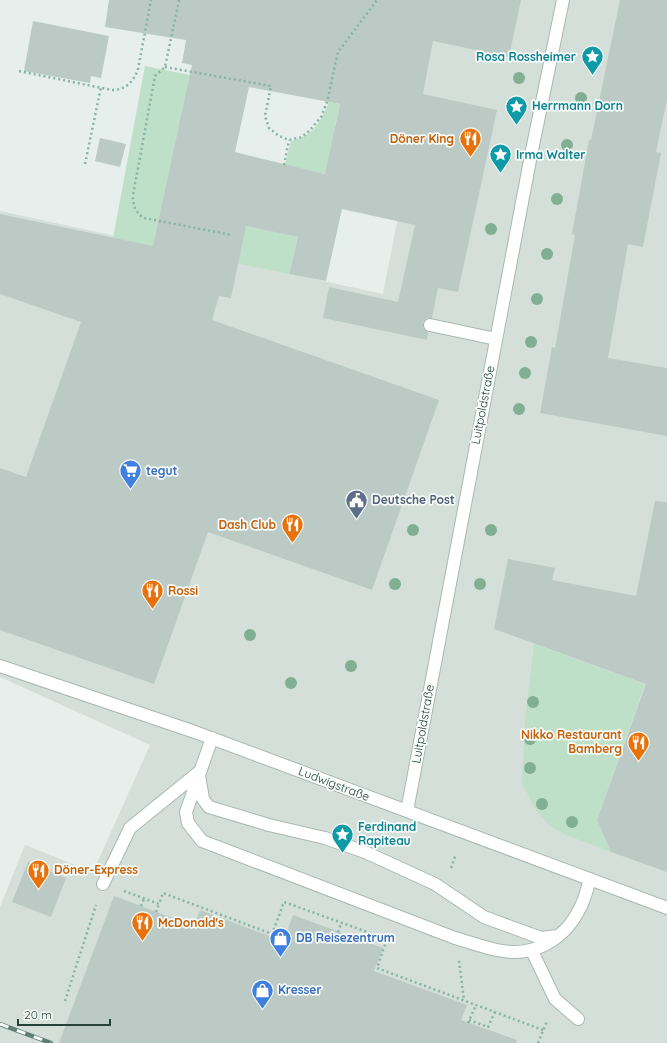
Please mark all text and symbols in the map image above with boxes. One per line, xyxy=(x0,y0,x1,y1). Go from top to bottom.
place icon: Rosa Rossheimer xyxy=(579,44,605,77)
place label: Rosa Rossheimer xyxy=(476,49,576,64)
place icon: Herrmann Dorn xyxy=(504,93,530,126)
place label: Herrmann Dorn xyxy=(532,98,623,113)
restaurant icon: Döner King xyxy=(457,126,483,159)
place label: Döner King xyxy=(390,131,454,146)
place icon: Irma Walter xyxy=(487,142,513,175)
place label: Irma Walter xyxy=(516,147,586,162)
street label: Luitpoldstraße xyxy=(468,364,498,445)
supermarket icon: tegut xyxy=(117,458,143,491)
place label: tegut xyxy=(146,463,177,478)
public building icon: Deutsche Post xyxy=(343,487,369,520)
place label: Deutsche Post xyxy=(372,492,455,507)
restaurant icon: Dash Club xyxy=(279,512,305,545)
place label: Dash Club xyxy=(218,517,276,532)
restaurant icon: Rossi xyxy=(140,578,166,611)
place label: Rossi xyxy=(168,583,198,598)
street label: Luitpoldstraße xyxy=(408,683,437,765)
place label: Nikko Restaurant Bamberg xyxy=(521,727,622,756)
restaurant icon: Nikko Restaurant Bamberg xyxy=(625,729,651,762)
street label: Ludwigstraße xyxy=(297,763,372,804)
place label: Ferdinand Rapiteau xyxy=(358,819,416,848)
place icon: Ferdinand Rapiteau xyxy=(330,821,356,854)
restaurant icon: Döner-Express xyxy=(26,857,52,890)
place label: Döner-Express xyxy=(54,862,138,877)
restaurant icon: McDonald's xyxy=(129,910,155,943)
place label: McDonald's xyxy=(158,915,224,930)
shop icon: DB Reisezentrum xyxy=(268,925,294,958)
place label: DB Reisezentrum xyxy=(296,930,395,945)
shop icon: Kresser xyxy=(249,977,275,1010)
place label: Kresser xyxy=(278,982,322,997)
scale bar xyxy=(18,1001,110,1027)
text: 20 m xyxy=(24,1007,52,1022)

